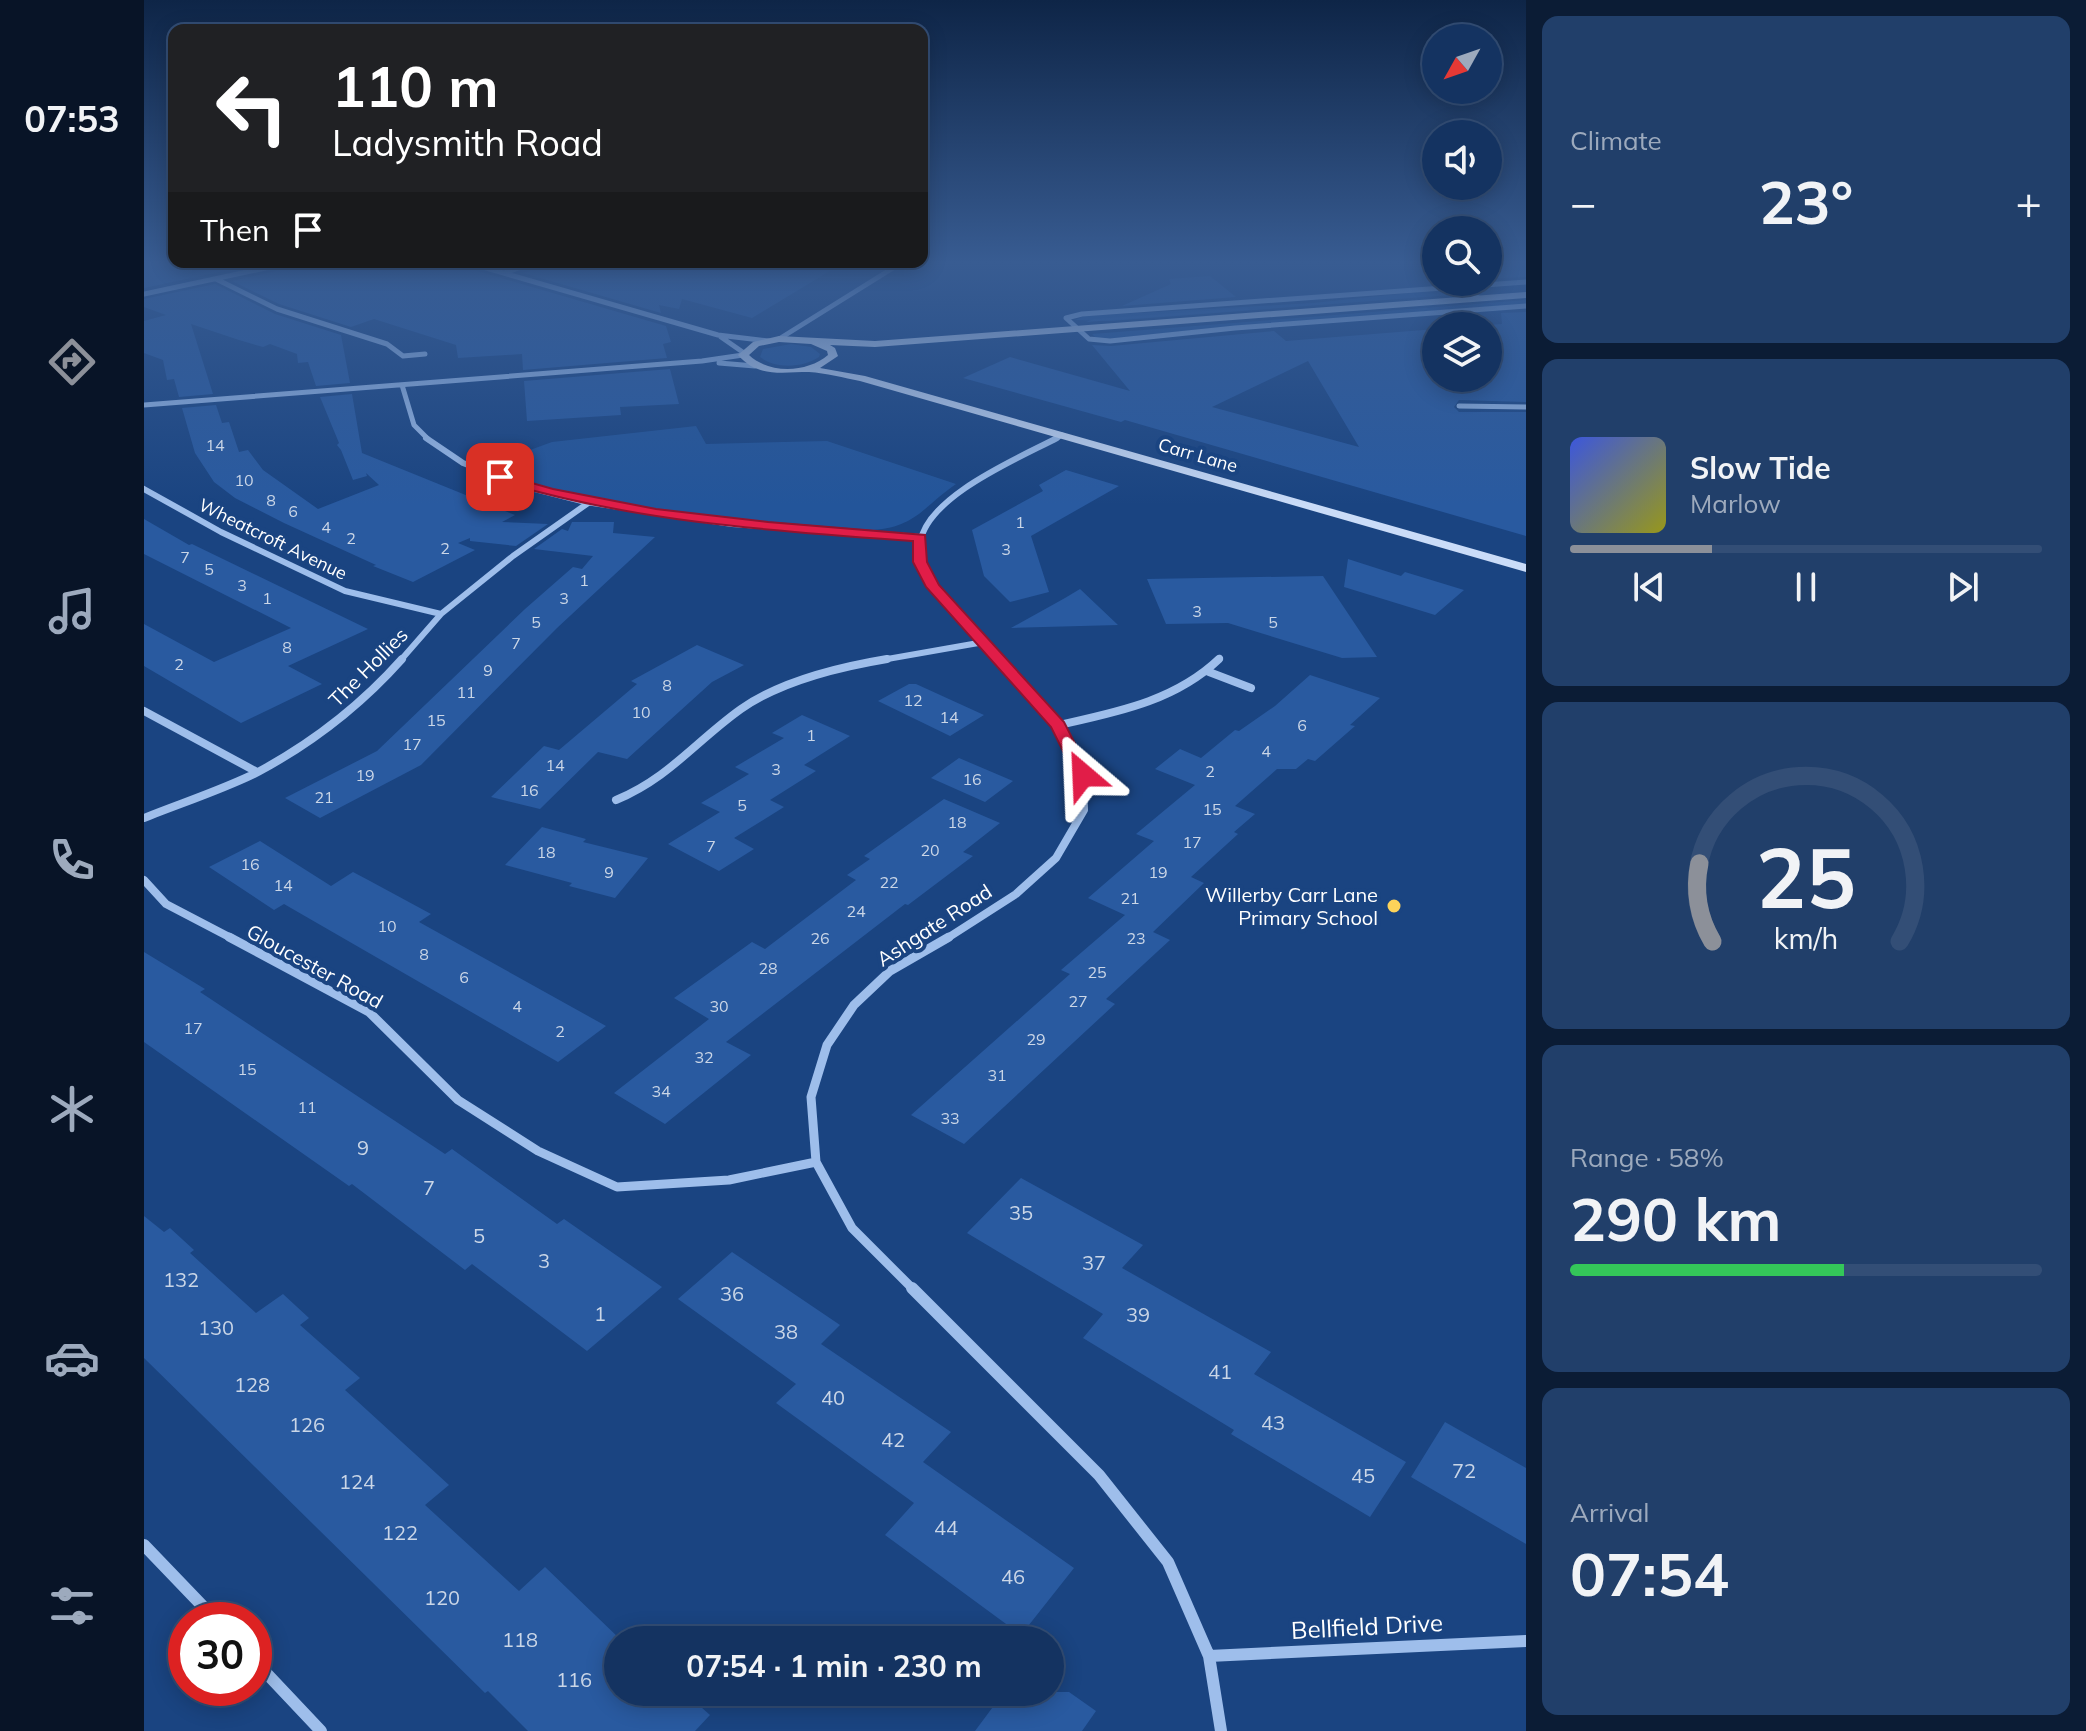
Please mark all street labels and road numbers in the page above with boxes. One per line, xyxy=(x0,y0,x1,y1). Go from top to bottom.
street label: Carr Lane xyxy=(1156,433,1240,477)
street label: Wheatcroft Avenue xyxy=(195,493,351,585)
street label: The Hollies xyxy=(323,622,413,712)
street label: Ashgate Road xyxy=(872,878,996,972)
street label: Gloucester Road xyxy=(242,918,388,1014)
street label: Bellfield Drive xyxy=(1290,1607,1444,1645)

